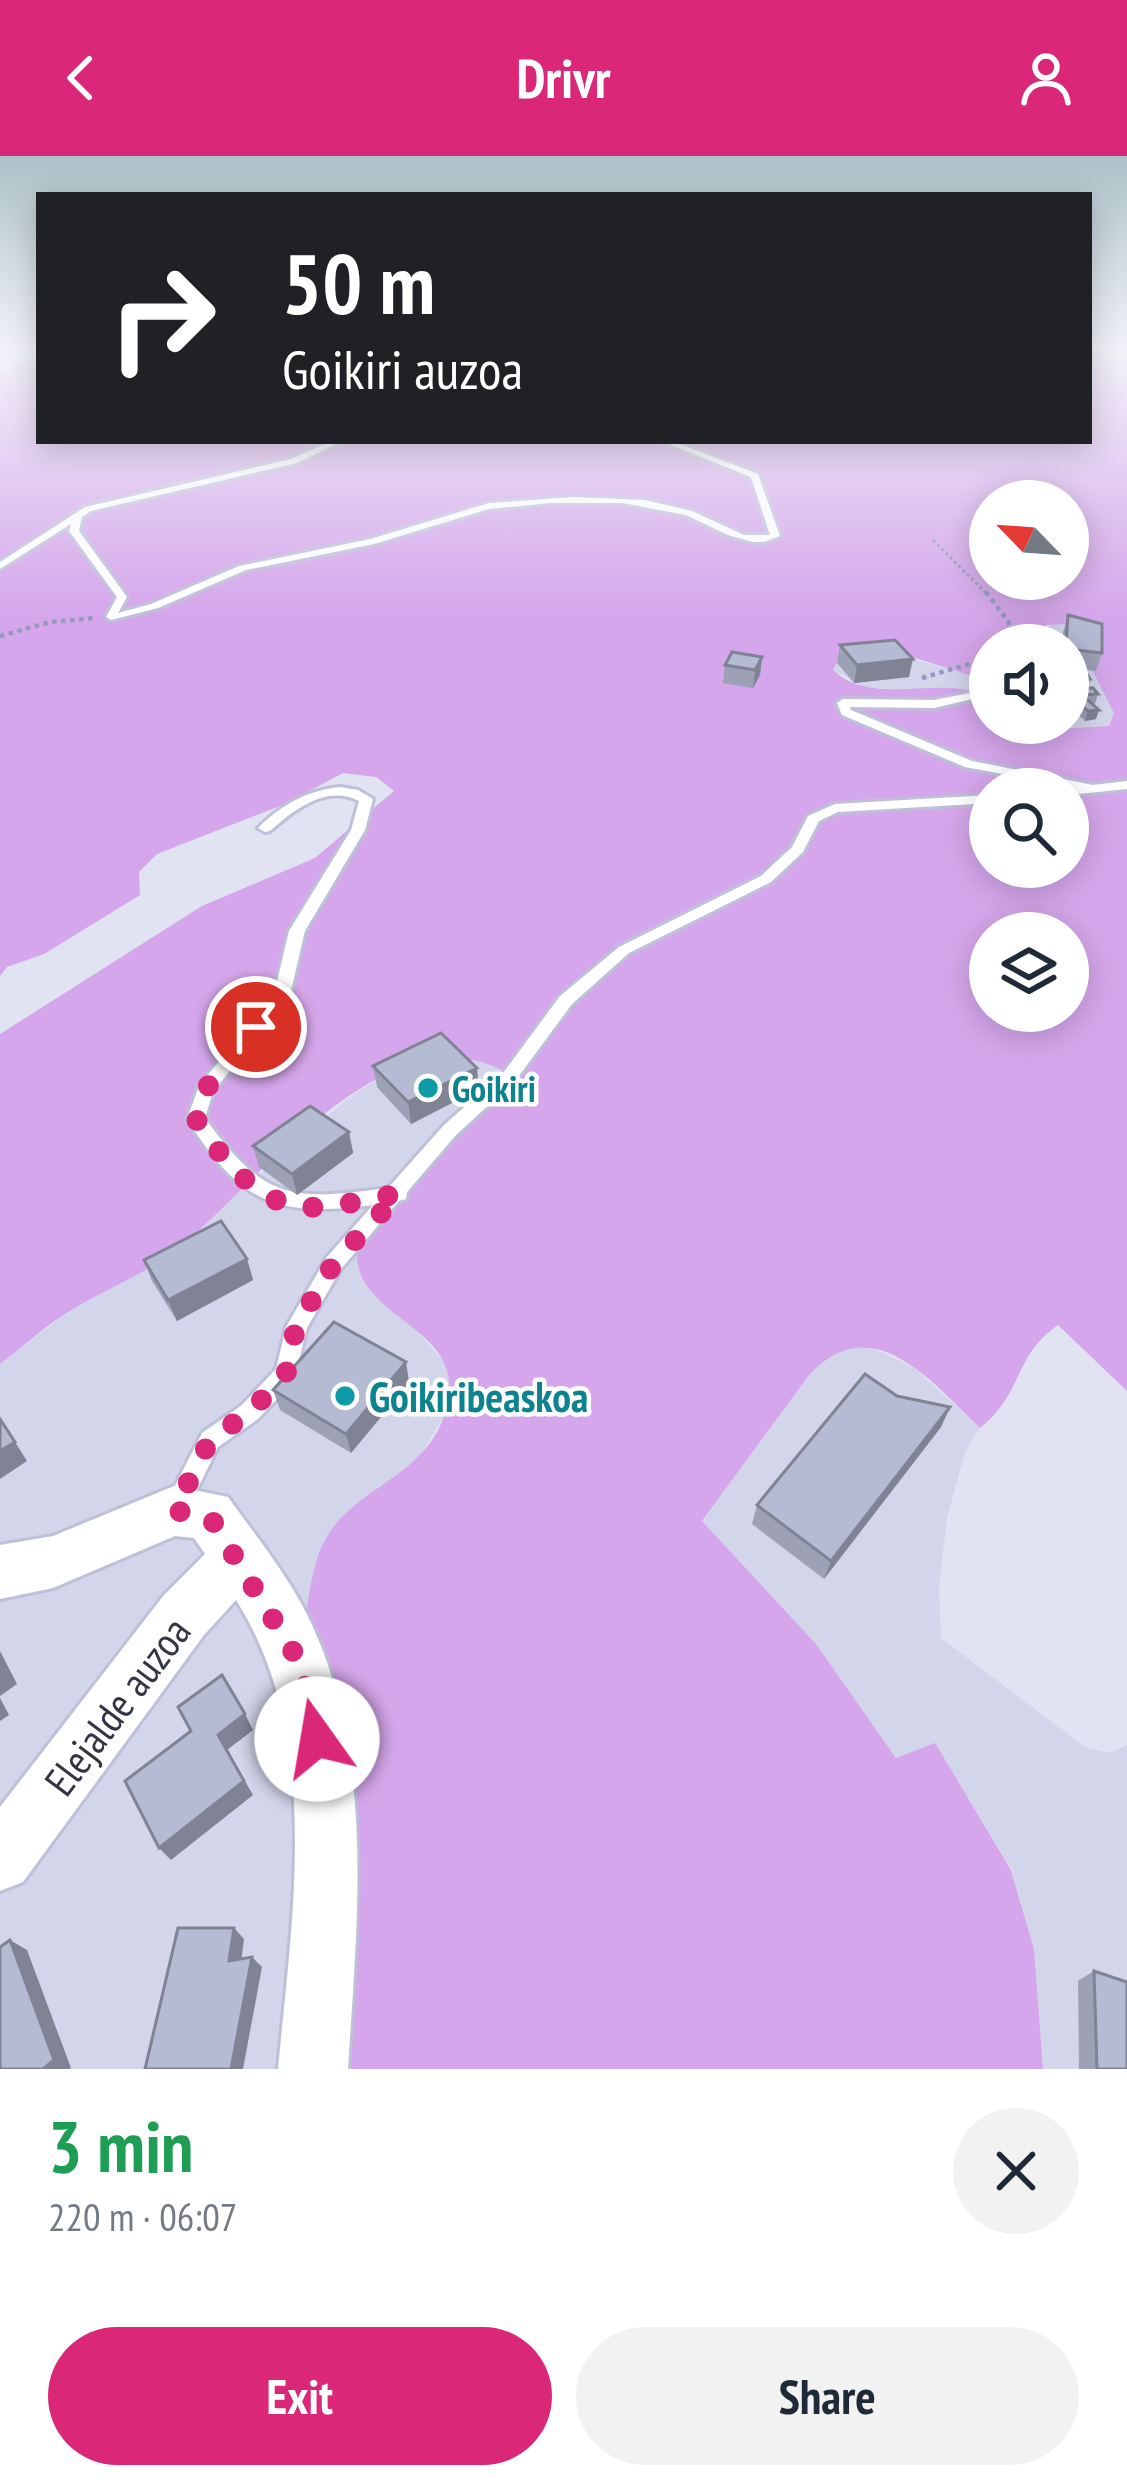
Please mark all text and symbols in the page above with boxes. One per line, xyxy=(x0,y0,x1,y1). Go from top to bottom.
text: Drivr xyxy=(516,43,611,113)
icon: back xyxy=(48,45,114,111)
icon: person xyxy=(1013,45,1079,111)
text: 50 m xyxy=(282,228,435,337)
icon: right xyxy=(84,240,240,396)
text: Goikiri auzoa xyxy=(282,334,523,404)
north arrow xyxy=(969,480,1089,600)
map controls xyxy=(969,480,1089,1032)
button: sound xyxy=(969,624,1089,744)
button: search xyxy=(969,768,1089,888)
button: layers xyxy=(969,912,1089,1032)
pin xyxy=(205,976,307,1078)
icon: arrive xyxy=(223,994,289,1060)
place label: Goikiri xyxy=(452,1065,536,1112)
marker: Goikiri xyxy=(415,1075,441,1101)
place label: Goikiribeaskoa xyxy=(369,1369,588,1424)
marker: Goikiribeaskoa xyxy=(332,1383,358,1409)
street label: Elejalde auzoa xyxy=(32,1606,202,1806)
position arrow xyxy=(254,1676,380,1802)
text: 3 min xyxy=(48,2099,193,2192)
button: close xyxy=(953,2108,1079,2234)
text: 220 m · 06:07 xyxy=(48,2191,237,2242)
button: Exit xyxy=(48,2327,552,2465)
button: Share xyxy=(576,2327,1079,2465)

